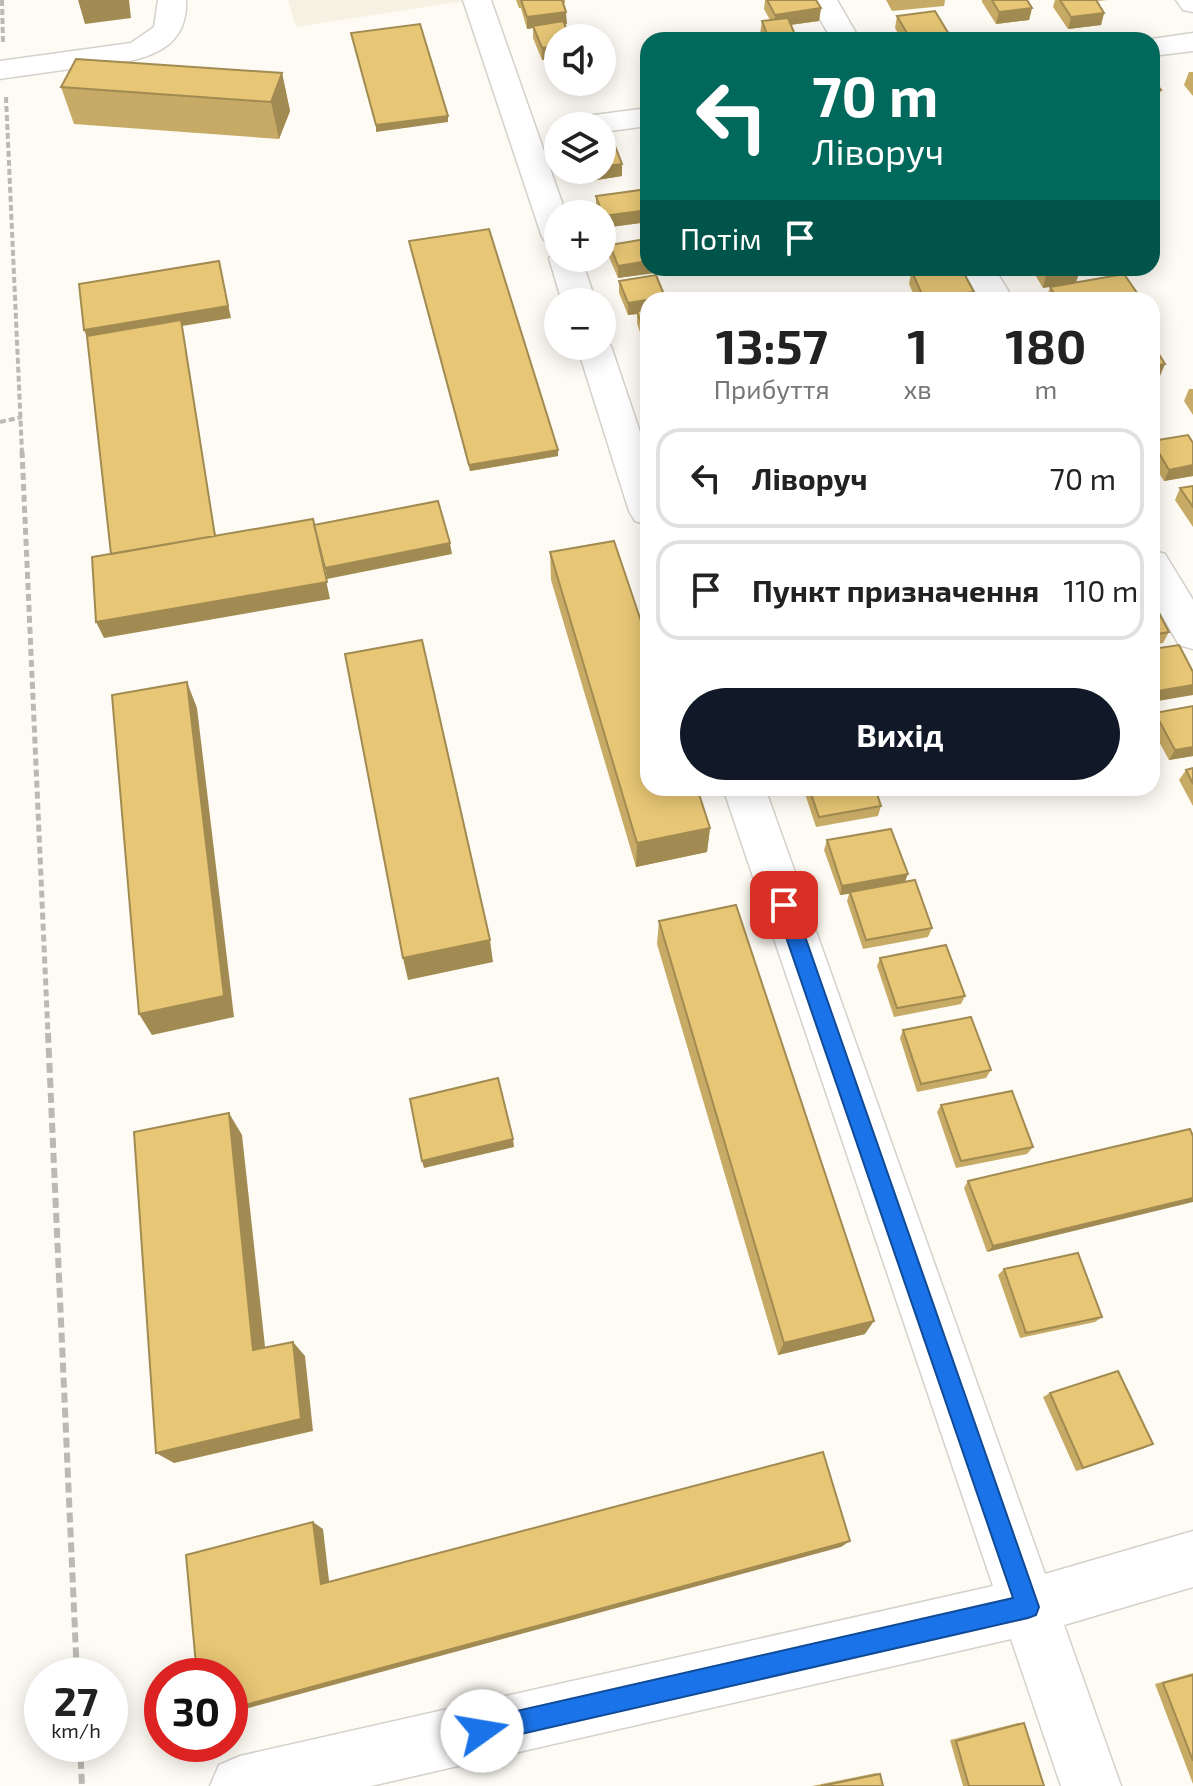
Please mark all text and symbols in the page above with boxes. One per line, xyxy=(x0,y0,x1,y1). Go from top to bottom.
map controls xyxy=(544,24,616,360)
button: sound xyxy=(544,24,616,96)
text: 70 m xyxy=(812,61,938,128)
icon: left xyxy=(680,64,784,168)
button: layers xyxy=(544,112,616,184)
text: Ліворуч xyxy=(812,129,944,172)
button: + xyxy=(544,200,616,272)
icon: arrive xyxy=(778,216,822,260)
text: Потім xyxy=(680,220,762,256)
button: − xyxy=(544,288,616,360)
text: 13:57 xyxy=(716,316,828,374)
text: 1 xyxy=(907,316,928,374)
text: 180 xyxy=(1005,316,1086,374)
text: Прибуття xyxy=(714,373,830,404)
text: хв xyxy=(903,373,932,404)
text: m xyxy=(1034,373,1057,404)
icon: left xyxy=(684,456,728,500)
text: Ліворуч xyxy=(752,460,868,496)
text: 70 m xyxy=(1050,460,1116,496)
icon: arrive xyxy=(684,568,728,612)
text: Пункт призначення xyxy=(752,572,1039,608)
text: 110 m xyxy=(1063,572,1138,608)
button: Вихід xyxy=(680,688,1120,780)
pin xyxy=(750,871,818,939)
icon: arrive xyxy=(762,883,806,927)
speed limit sign: 30 xyxy=(144,1658,248,1762)
text: 27 xyxy=(54,1676,98,1724)
position arrow xyxy=(440,1689,524,1773)
text: km/h xyxy=(51,1718,101,1742)

